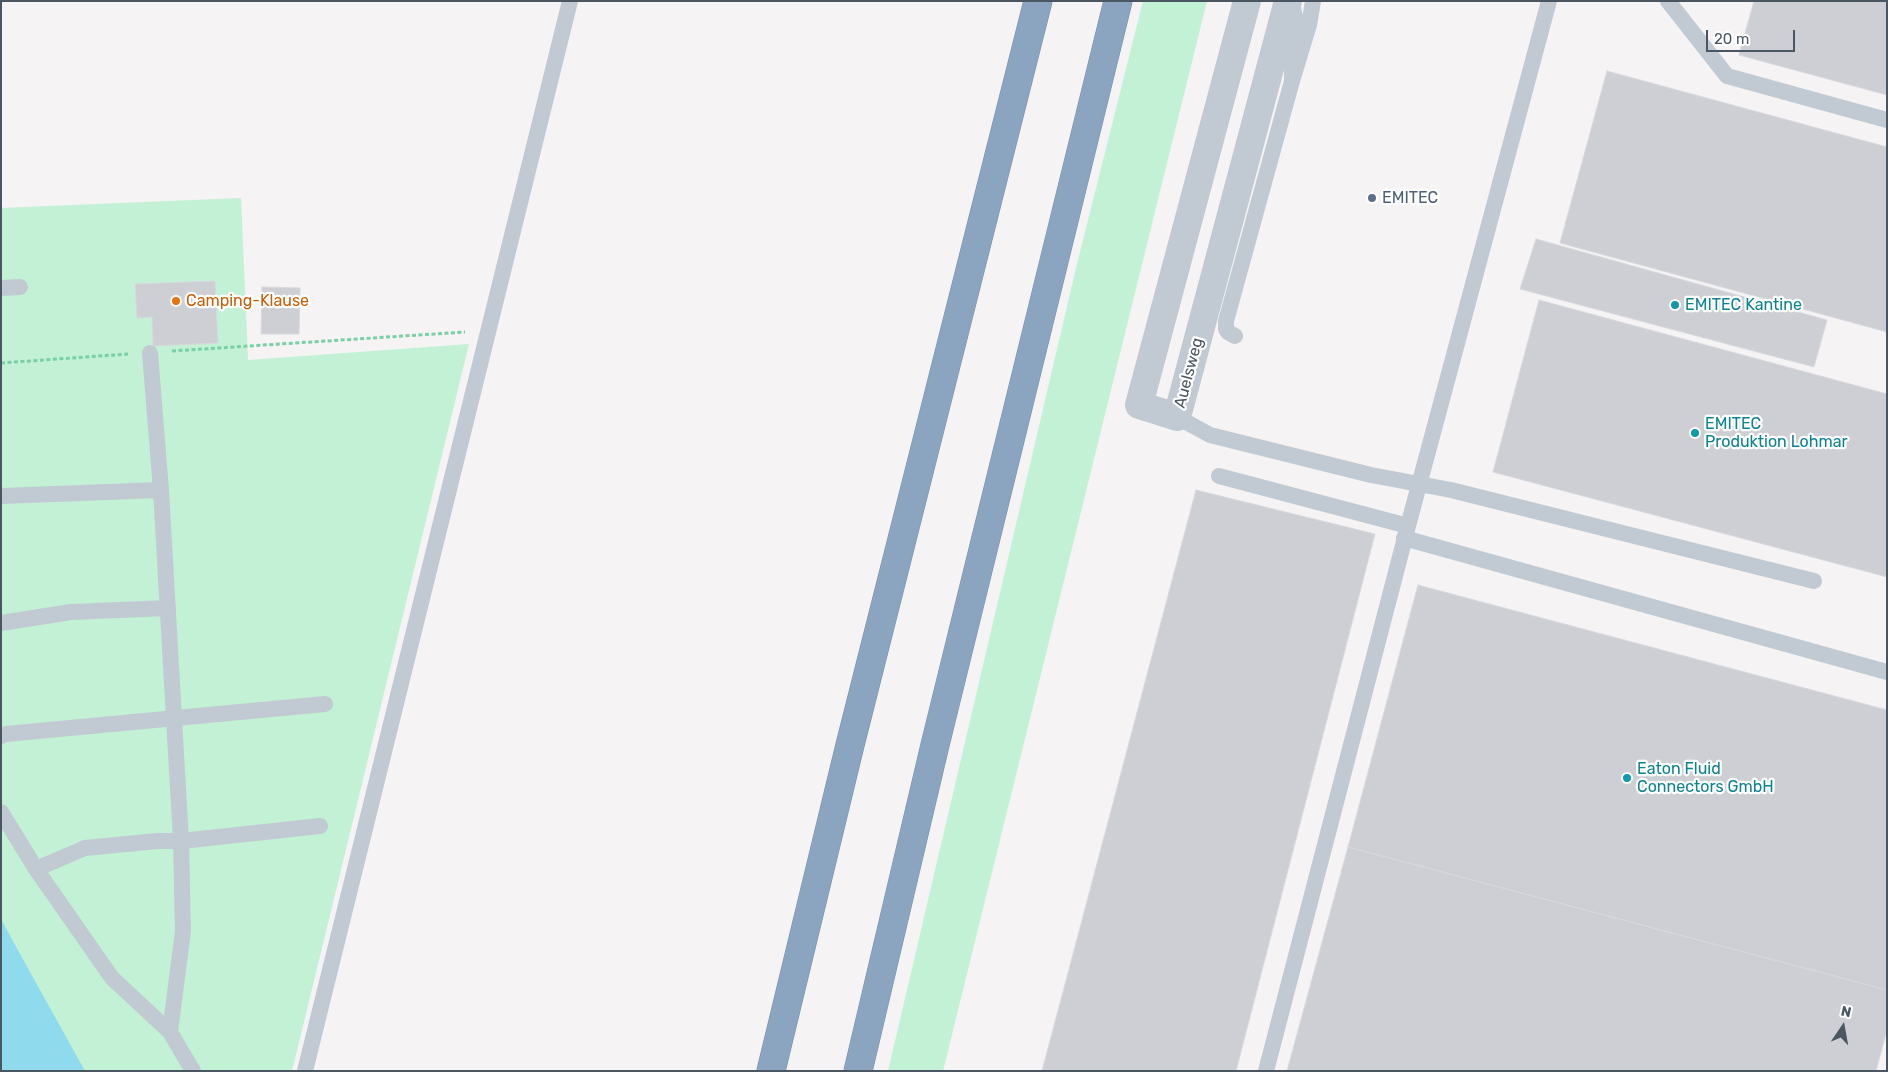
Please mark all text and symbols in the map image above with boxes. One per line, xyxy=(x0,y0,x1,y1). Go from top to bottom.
scale bar xyxy=(1708,20,1797,52)
text: 20 m xyxy=(1714,30,1749,48)
place label: EMITEC xyxy=(1382,188,1438,208)
marker: EMITEC xyxy=(1366,192,1378,204)
place label: Camping-Klause xyxy=(186,291,309,311)
marker: Camping-Klause xyxy=(170,295,182,307)
place label: EMITEC Kantine xyxy=(1685,295,1802,315)
marker: EMITEC Kantine xyxy=(1669,299,1681,311)
street label: Auelsweg xyxy=(1170,336,1208,410)
place label: EMITEC Produktion Lohmar xyxy=(1705,414,1848,452)
marker: EMITEC Produktion Lohmar xyxy=(1689,427,1701,439)
place label: Eaton Fluid Connectors GmbH xyxy=(1637,759,1774,797)
marker: Eaton Fluid Connectors GmbH xyxy=(1621,772,1633,784)
north arrow xyxy=(1818,1002,1868,1052)
text: N xyxy=(1840,1002,1853,1021)

